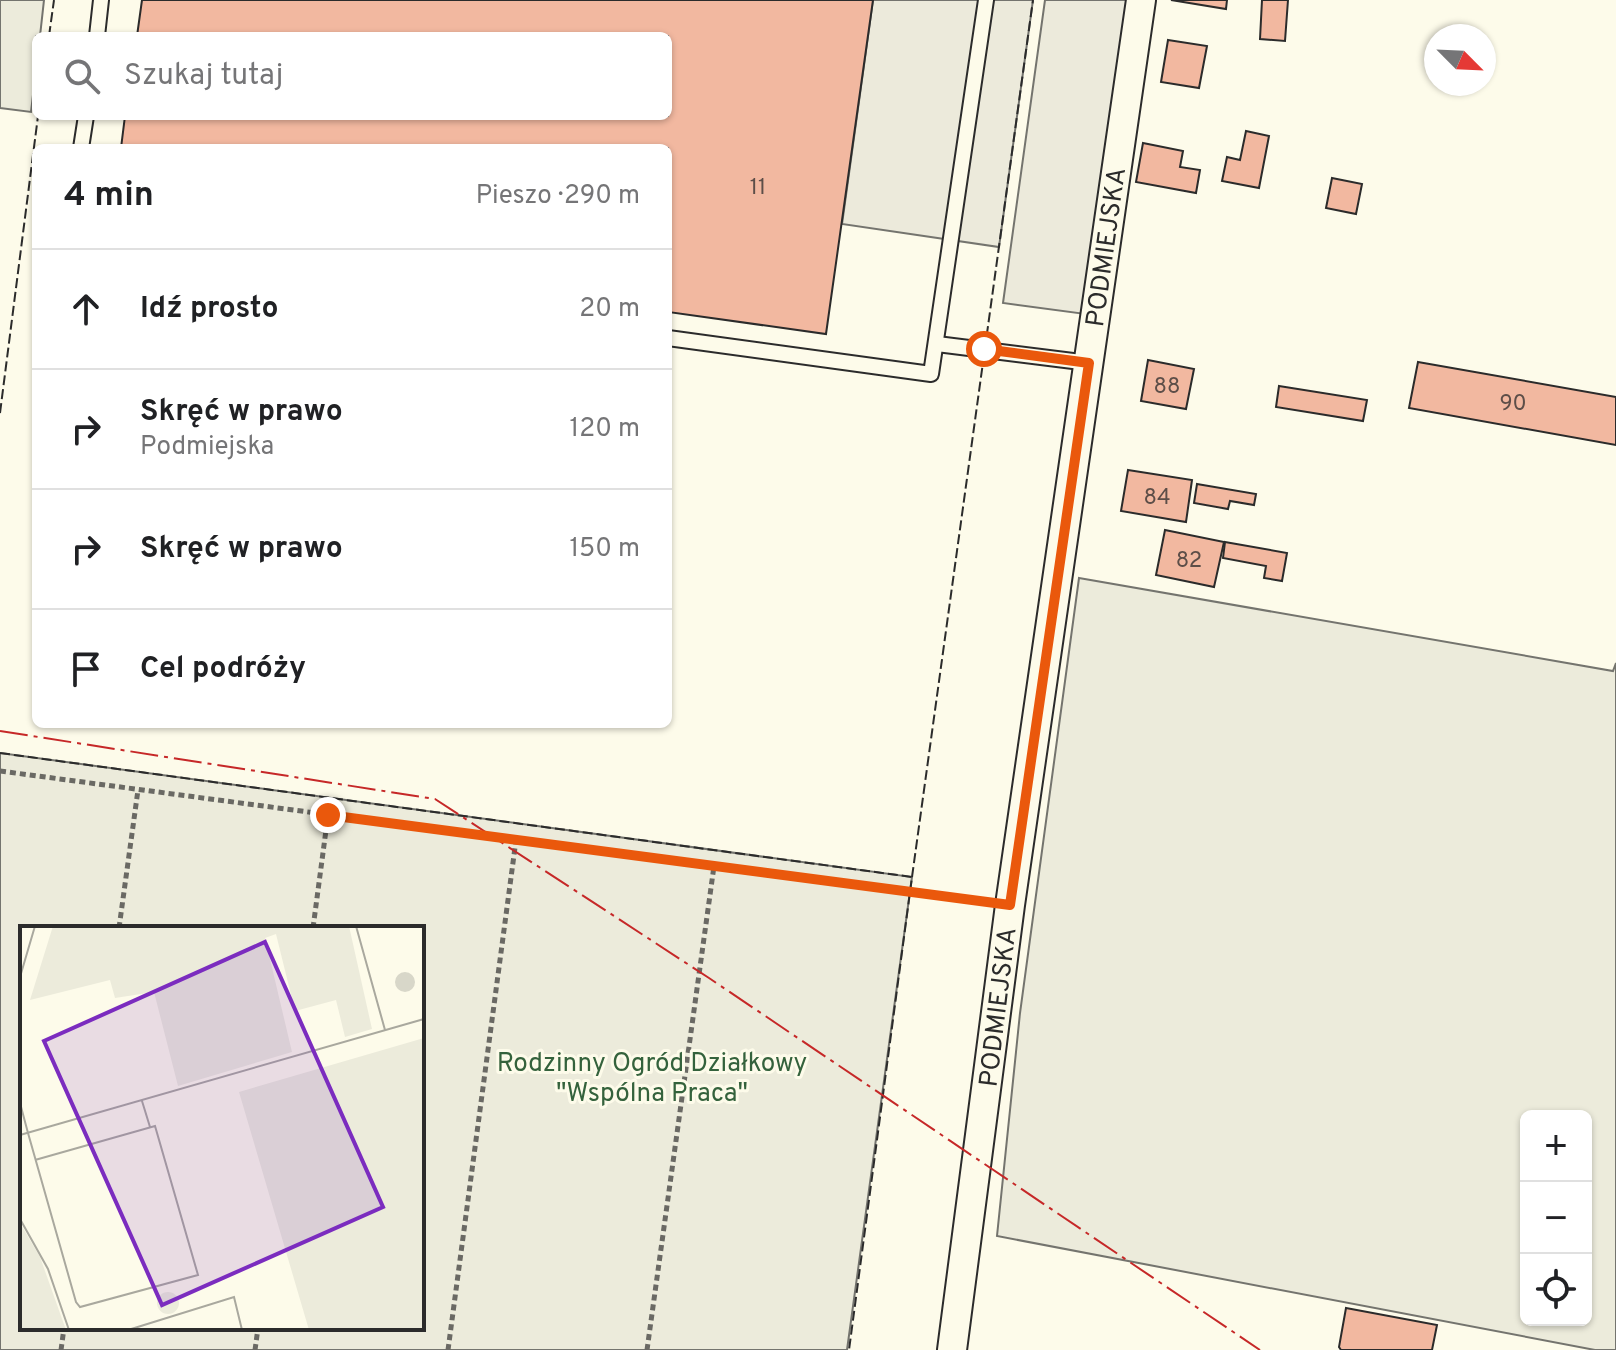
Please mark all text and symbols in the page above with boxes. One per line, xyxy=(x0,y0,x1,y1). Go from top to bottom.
north arrow xyxy=(1424,24,1496,96)
search box xyxy=(32,32,672,120)
icon: search xyxy=(60,54,104,98)
text: Szukaj tutaj xyxy=(124,58,283,95)
street label: PODMIEJSKA xyxy=(1080,165,1135,329)
text: 4 min xyxy=(64,175,154,218)
house number: 11 xyxy=(750,175,766,202)
text: Pieszo · 290 m xyxy=(476,180,640,213)
icon: ahead xyxy=(64,287,108,331)
text: Idź prosto xyxy=(140,291,278,328)
text: 20 m xyxy=(579,293,640,326)
route start xyxy=(966,331,1002,367)
house number: 88 xyxy=(1154,374,1180,401)
house number: 90 xyxy=(1499,391,1527,418)
text: Skręć w prawo xyxy=(140,394,343,431)
icon: right xyxy=(64,407,108,451)
text: 120 m xyxy=(570,413,640,446)
text: Podmiejska xyxy=(140,431,274,464)
house number: 84 xyxy=(1143,485,1171,512)
icon: right xyxy=(64,527,108,571)
text: Skręć w prawo xyxy=(140,531,343,568)
text: 150 m xyxy=(569,533,640,566)
house number: 82 xyxy=(1176,548,1202,575)
icon: arrive xyxy=(64,647,108,691)
text: Cel podróży xyxy=(140,651,306,688)
route end xyxy=(310,797,346,833)
inset map xyxy=(20,926,424,1330)
street label: PODMIEJSKA xyxy=(973,926,1026,1089)
park label: Rodzinny Ogród Działkowy "Wspólna Praca" xyxy=(497,1048,807,1111)
map controls xyxy=(1520,1110,1592,1326)
button: + xyxy=(1520,1110,1592,1182)
button: − xyxy=(1520,1182,1592,1254)
button: locate xyxy=(1520,1254,1592,1326)

